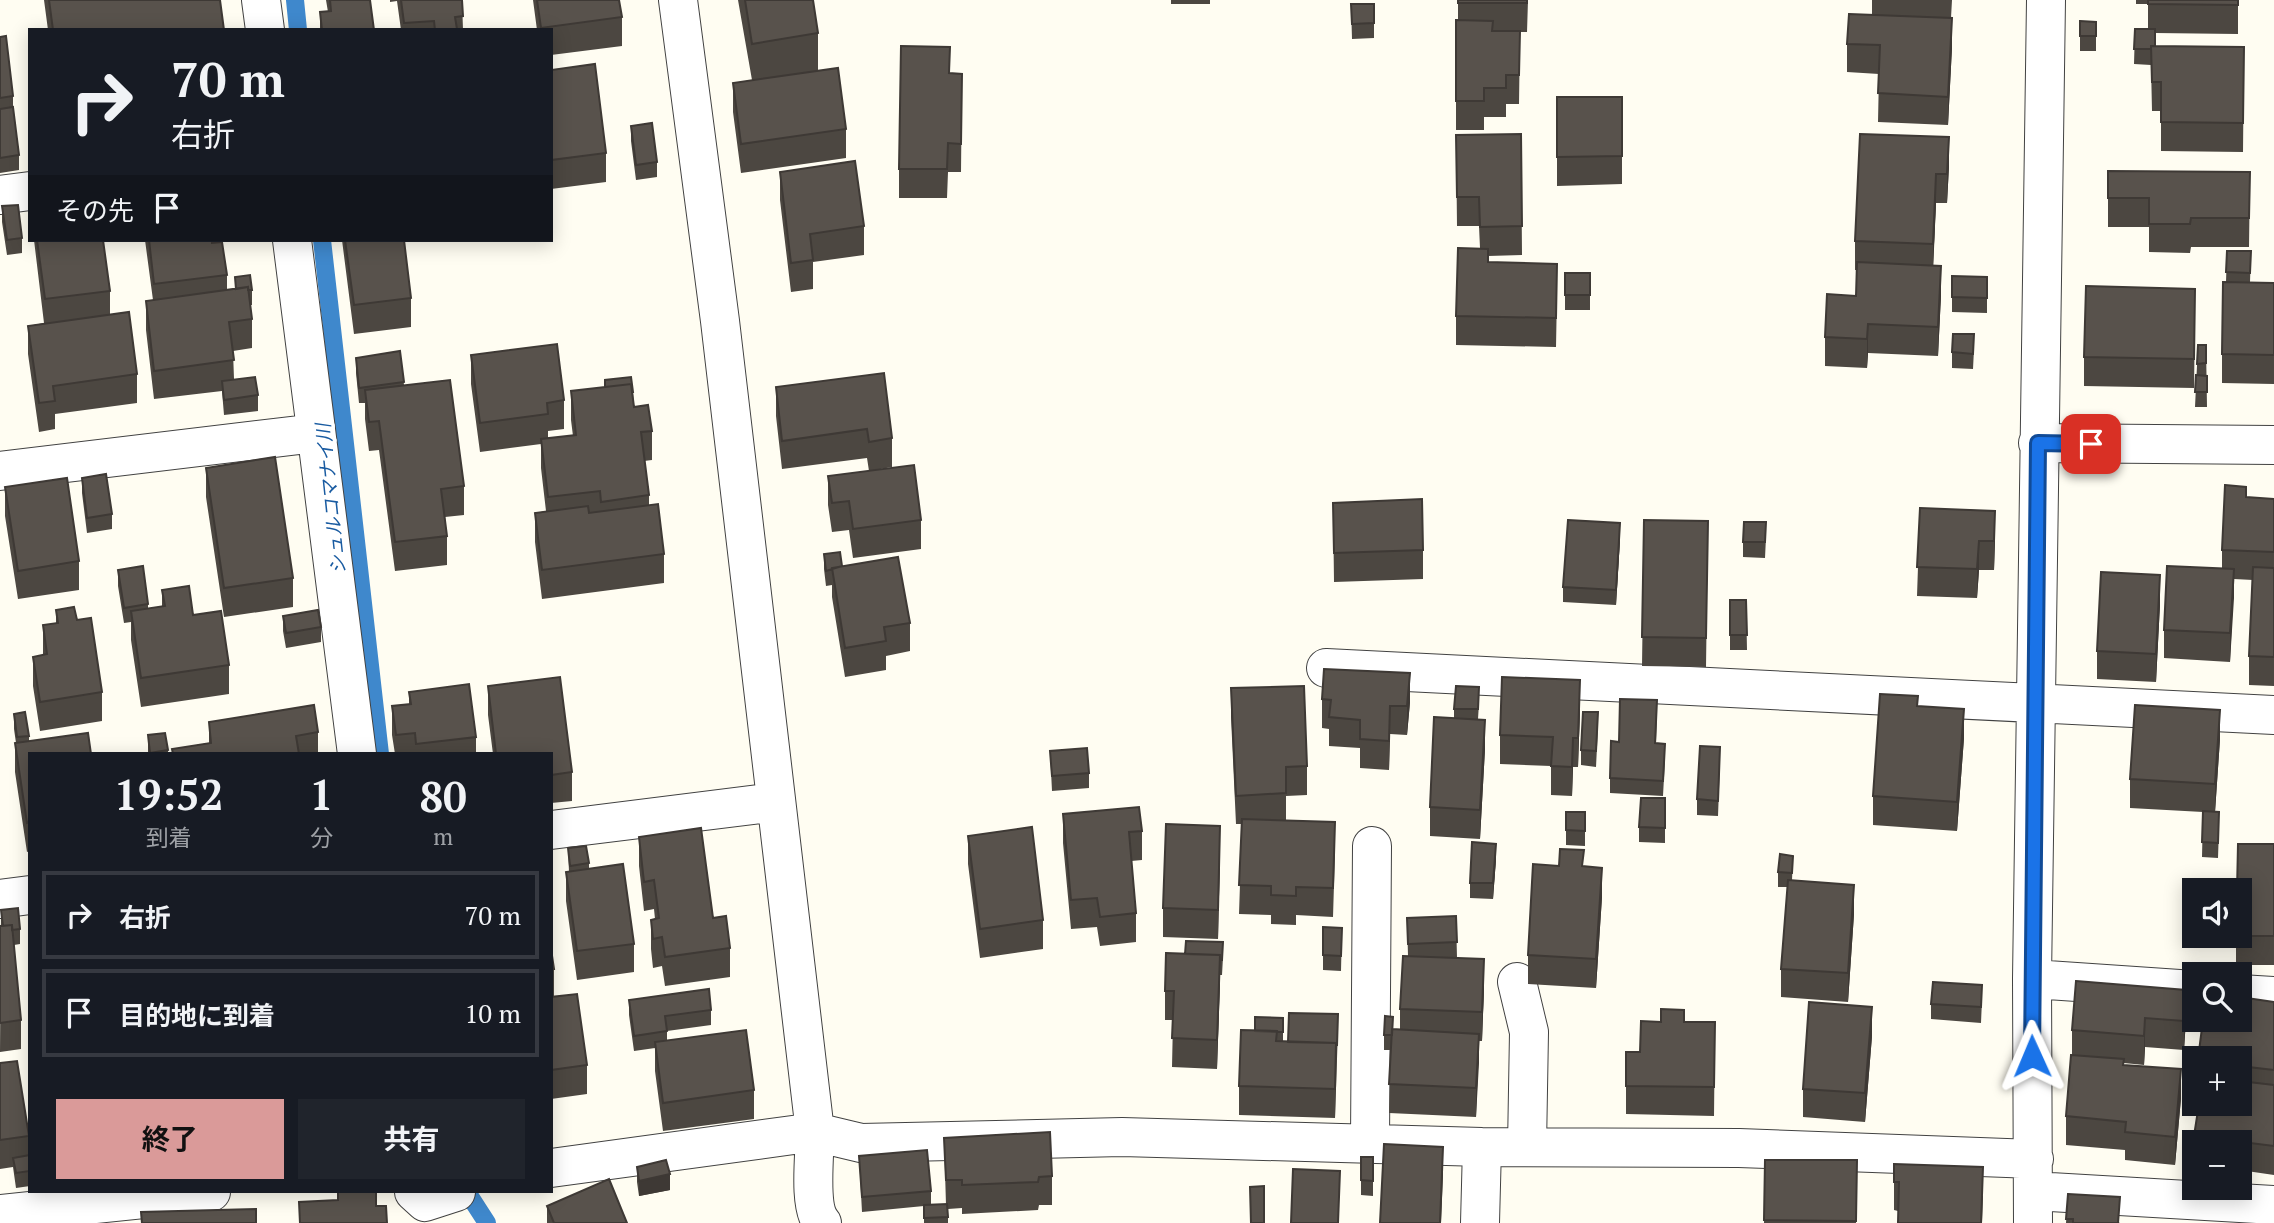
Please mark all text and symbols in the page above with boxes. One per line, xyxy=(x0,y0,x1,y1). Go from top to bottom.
text: 70 m xyxy=(171,46,285,111)
icon: right xyxy=(56,56,147,147)
text: 右折 xyxy=(171,113,235,155)
icon: arrive xyxy=(148,189,186,227)
text: その先 xyxy=(56,193,134,227)
pin xyxy=(2061,414,2121,474)
water label: シュルコマナイ川 xyxy=(309,420,350,576)
icon: arrive xyxy=(2072,425,2110,463)
text: 19:52 xyxy=(114,766,223,822)
text: 1 xyxy=(310,766,333,822)
text: 80 xyxy=(419,768,467,824)
text: m xyxy=(433,821,453,852)
text: 到着 xyxy=(146,822,192,853)
text: 分 xyxy=(310,822,333,853)
map controls xyxy=(2182,878,2252,1200)
button: sound xyxy=(2182,878,2252,948)
icon: right xyxy=(60,896,98,934)
text: 70 m xyxy=(465,898,521,932)
text: 右折 xyxy=(119,900,171,934)
button: search xyxy=(2182,962,2252,1032)
icon: arrive xyxy=(60,994,98,1032)
text: 10 m xyxy=(465,996,521,1030)
text: 目的地に到着 xyxy=(119,998,275,1032)
position arrow xyxy=(1995,1019,2069,1093)
button: + xyxy=(2182,1046,2252,1116)
button: 終了 xyxy=(56,1099,284,1179)
button: 共有 xyxy=(298,1099,525,1179)
button: − xyxy=(2182,1130,2252,1200)

